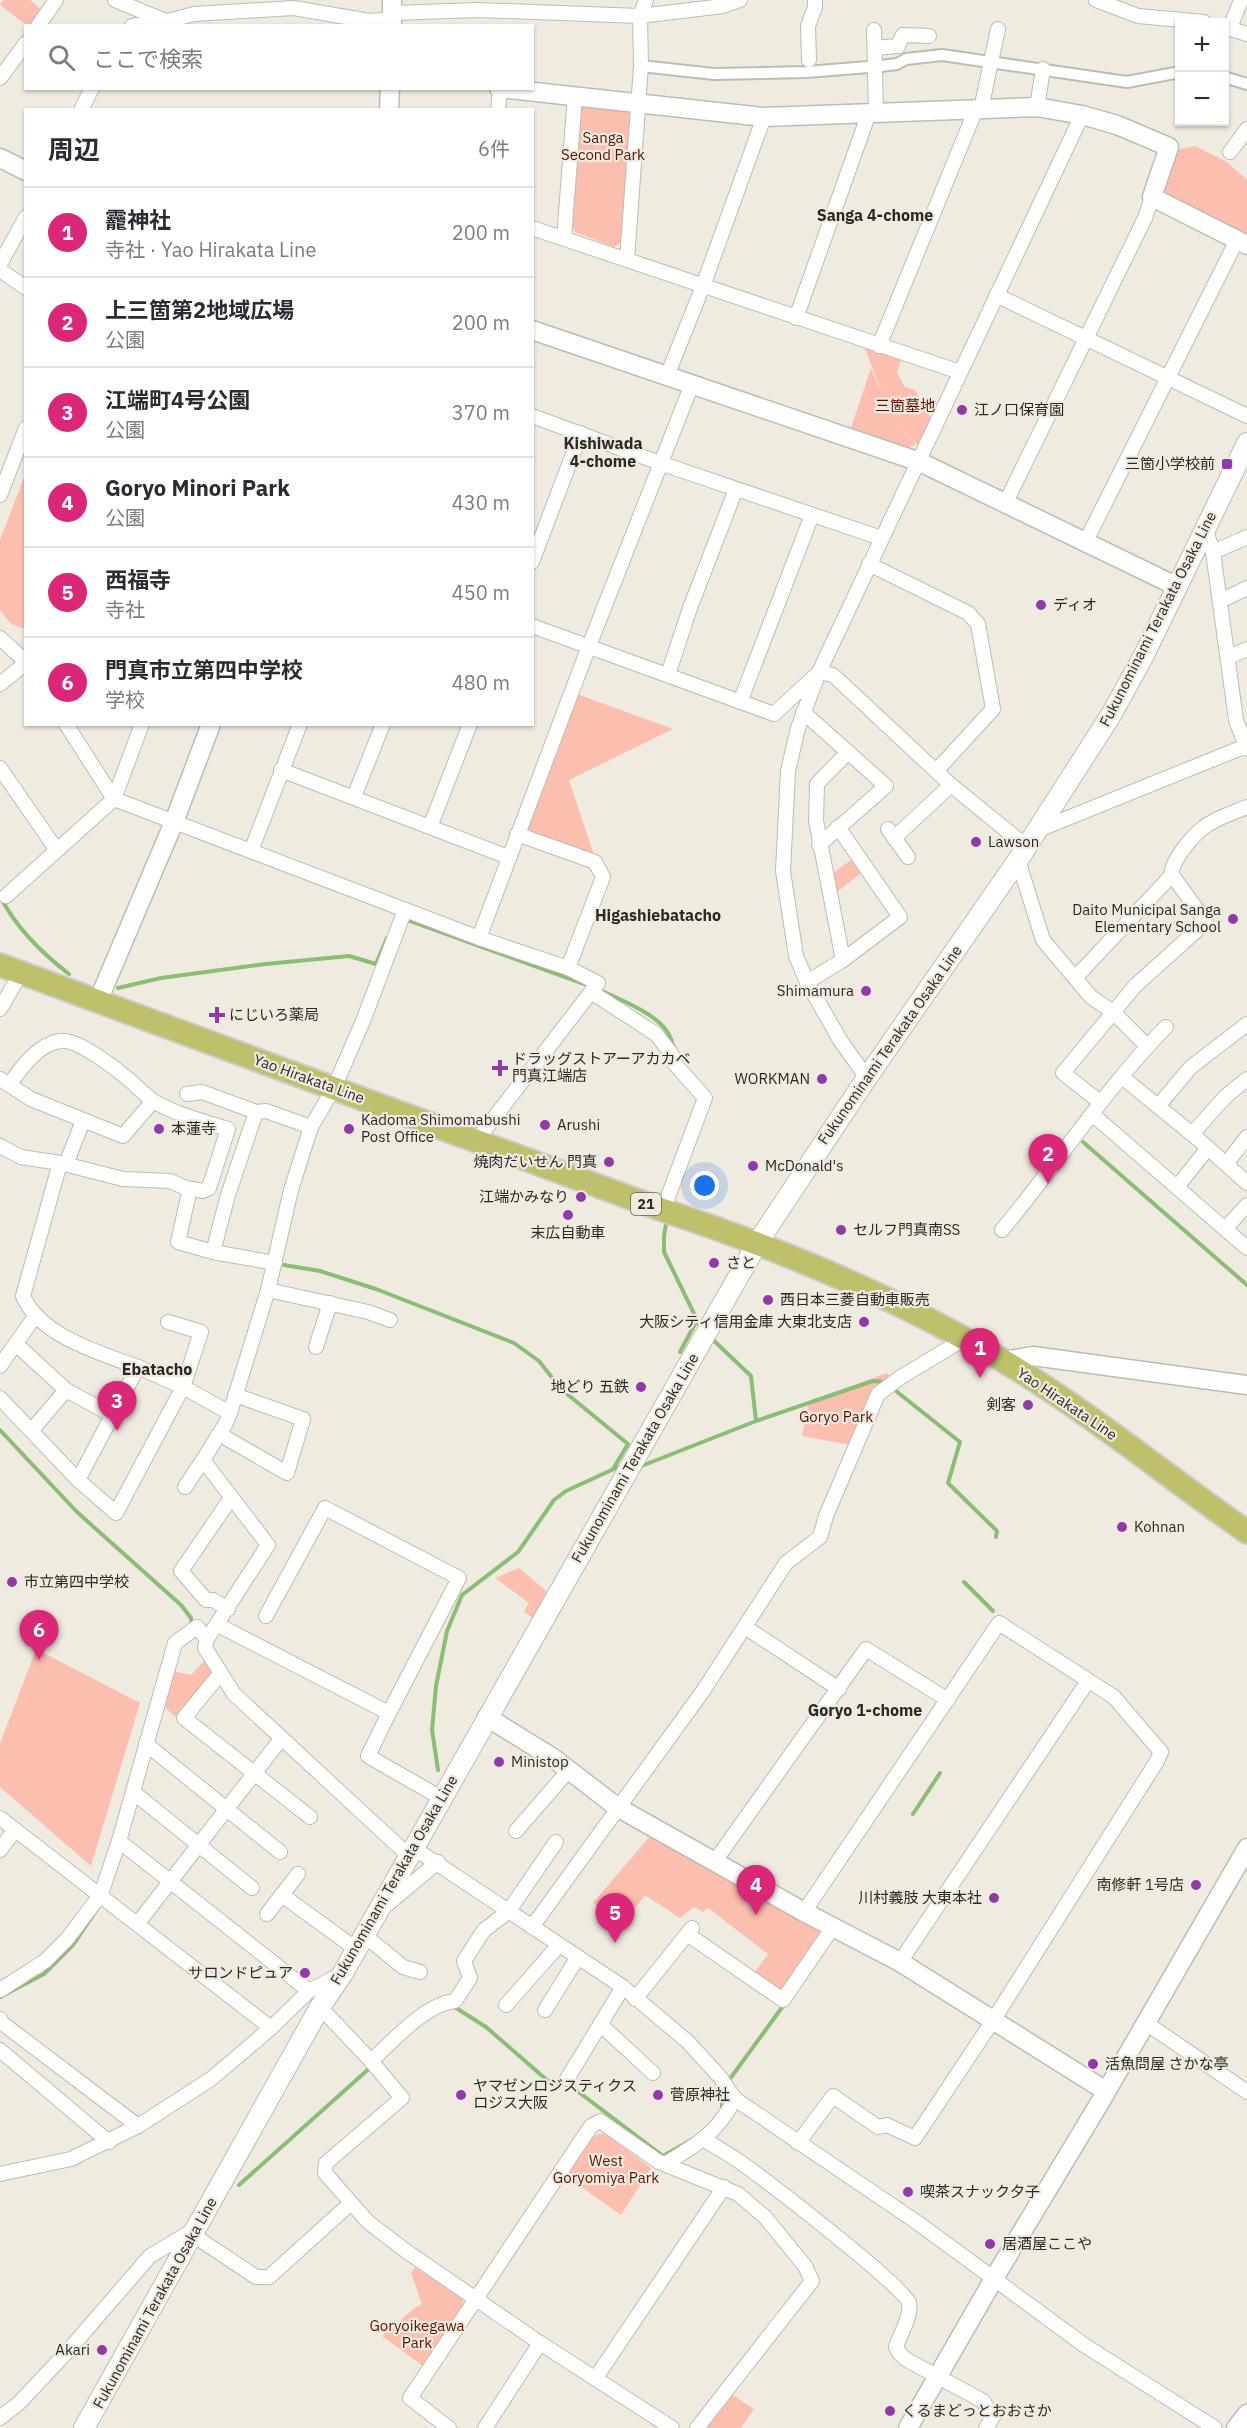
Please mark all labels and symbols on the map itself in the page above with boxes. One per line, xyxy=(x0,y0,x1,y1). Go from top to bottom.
park label: Sanga Second Park xyxy=(561,128,645,164)
district label: Sanga 4-chome xyxy=(817,205,933,225)
park label: 三箇墓地 xyxy=(875,396,935,415)
place label: 江ノ口保育園 xyxy=(974,400,1064,419)
marker: 江ノ口保育園 xyxy=(955,403,969,417)
district label: Kishiwada 4-chome xyxy=(563,433,643,471)
place label: 三箇小学校前 xyxy=(1125,454,1215,473)
marker: 三箇小学校前 xyxy=(1220,457,1234,471)
street label: Fukunominami Terakata Osaka Line xyxy=(1095,508,1220,729)
place label: ディオ xyxy=(1053,595,1097,614)
marker: ディオ xyxy=(1034,598,1048,612)
place label: Lawson xyxy=(988,832,1039,851)
marker: Lawson xyxy=(969,835,983,849)
place label: Daito Municipal Sanga Elementary School xyxy=(1072,900,1221,936)
district label: Higashiebatacho xyxy=(595,905,721,925)
marker: Daito Municipal Sanga Elementary School xyxy=(1226,912,1240,926)
street label: Fukunominami Terakata Osaka Line xyxy=(813,941,966,1148)
place label: Shimamura xyxy=(777,981,854,1000)
marker: Shimamura xyxy=(859,984,873,998)
place label: にじいろ薬局 xyxy=(229,1005,319,1024)
marker: にじいろ薬局 xyxy=(210,1008,224,1022)
place label: ドラッグストアーアカカベ 門真江端店 xyxy=(512,1049,691,1085)
street label: Yao Hirakata Line xyxy=(251,1050,367,1107)
marker: ドラッグストアーアカカベ 門真江端店 xyxy=(493,1061,507,1075)
place label: WORKMAN xyxy=(735,1069,810,1088)
marker: WORKMAN xyxy=(815,1072,829,1086)
place label: Kadoma Shimomabushi Post Office xyxy=(361,1110,520,1146)
place label: Arushi xyxy=(557,1115,600,1134)
marker: Arushi xyxy=(538,1118,552,1132)
place label: 本蓮寺 xyxy=(171,1119,216,1138)
marker: 本蓮寺 xyxy=(152,1122,166,1136)
marker: Kadoma Shimomabushi Post Office xyxy=(342,1122,356,1136)
pin: 2 xyxy=(1028,1134,1068,1184)
place label: 焼肉だいせん 門真 xyxy=(473,1152,597,1171)
marker: 焼肉だいせん 門真 xyxy=(602,1155,616,1169)
place label: McDonald's xyxy=(765,1156,843,1175)
marker: McDonald's xyxy=(746,1159,760,1173)
your location xyxy=(690,1171,719,1200)
place label: 江端かみなり xyxy=(479,1187,569,1206)
marker: 江端かみなり xyxy=(574,1190,588,1204)
road number: 21 xyxy=(631,1193,661,1215)
marker: 末広自動車 xyxy=(561,1208,575,1222)
place label: セルフ門真南SS xyxy=(853,1220,960,1239)
place label: 末広自動車 xyxy=(530,1223,606,1242)
marker: セルフ門真南SS xyxy=(834,1223,848,1237)
place label: さと xyxy=(726,1253,756,1272)
marker: さと xyxy=(707,1256,721,1270)
place label: 西日本三菱自動車販売 xyxy=(780,1290,930,1309)
marker: 西日本三菱自動車販売 xyxy=(761,1293,775,1307)
place label: 大阪シティ信用金庫 大東北支店 xyxy=(639,1312,852,1331)
marker: 大阪シティ信用金庫 大東北支店 xyxy=(857,1315,871,1329)
pin: 1 xyxy=(960,1328,1000,1378)
street label: Fukunominami Terakata Osaka Line xyxy=(567,1350,702,1566)
district label: Ebatacho xyxy=(122,1359,192,1379)
street label: Yao Hirakata Line xyxy=(1014,1363,1121,1444)
place label: 地どり 五鉄 xyxy=(550,1377,629,1396)
marker: 地どり 五鉄 xyxy=(634,1380,648,1394)
pin: 3 xyxy=(98,1382,136,1431)
place label: 剣客 xyxy=(986,1395,1016,1414)
marker: 剣客 xyxy=(1021,1398,1035,1412)
park label: Goryo Park xyxy=(799,1407,873,1426)
place label: Kohnan xyxy=(1134,1517,1185,1536)
marker: Kohnan xyxy=(1115,1520,1129,1534)
place label: 市立第四中学校 xyxy=(24,1572,129,1591)
marker: 市立第四中学校 xyxy=(5,1575,19,1589)
pin: 6 xyxy=(20,1610,58,1660)
district label: Goryo 1-chome xyxy=(808,1700,922,1720)
place label: Ministop xyxy=(511,1752,569,1771)
marker: Ministop xyxy=(492,1755,506,1769)
street label: Fukunominami Terakata Osaka Line xyxy=(326,1772,461,1988)
pin: 4 xyxy=(736,1866,776,1915)
place label: 南修軒 1号店 xyxy=(1096,1875,1184,1894)
marker: 南修軒 1号店 xyxy=(1189,1878,1203,1892)
place label: 川村義肢 大東本社 xyxy=(858,1888,982,1907)
marker: 川村義肢 大東本社 xyxy=(987,1891,1001,1905)
pin: 5 xyxy=(596,1894,634,1943)
place label: サロンドピュア xyxy=(188,1963,293,1982)
marker: サロンドピュア xyxy=(298,1966,312,1980)
place label: 活魚問屋 さかな亭 xyxy=(1105,2054,1229,2073)
marker: 活魚問屋 さかな亭 xyxy=(1086,2057,1100,2071)
place label: ヤマゼンロジスティクス ロジス大阪 xyxy=(473,2076,637,2112)
place label: 菅原神社 xyxy=(670,2085,730,2104)
marker: ヤマゼンロジスティクス ロジス大阪 xyxy=(454,2088,468,2102)
marker: 菅原神社 xyxy=(651,2088,665,2102)
park label: West Goryomiya Park xyxy=(553,2151,659,2187)
place label: 喫茶スナック夕子 xyxy=(920,2182,1040,2201)
marker: 喫茶スナック夕子 xyxy=(901,2185,915,2199)
street label: Fukunominami Terakata Osaka Line xyxy=(88,2194,221,2412)
place label: 居酒屋ここや xyxy=(1002,2234,1092,2253)
marker: 居酒屋ここや xyxy=(983,2237,997,2251)
park label: Goryoikegawa Park xyxy=(369,2316,465,2352)
place label: Akari xyxy=(55,2340,90,2359)
marker: Akari xyxy=(95,2343,109,2357)
place label: くるまどっとおおさか xyxy=(902,2401,1052,2420)
marker: くるまどっとおおさか xyxy=(883,2404,897,2418)

